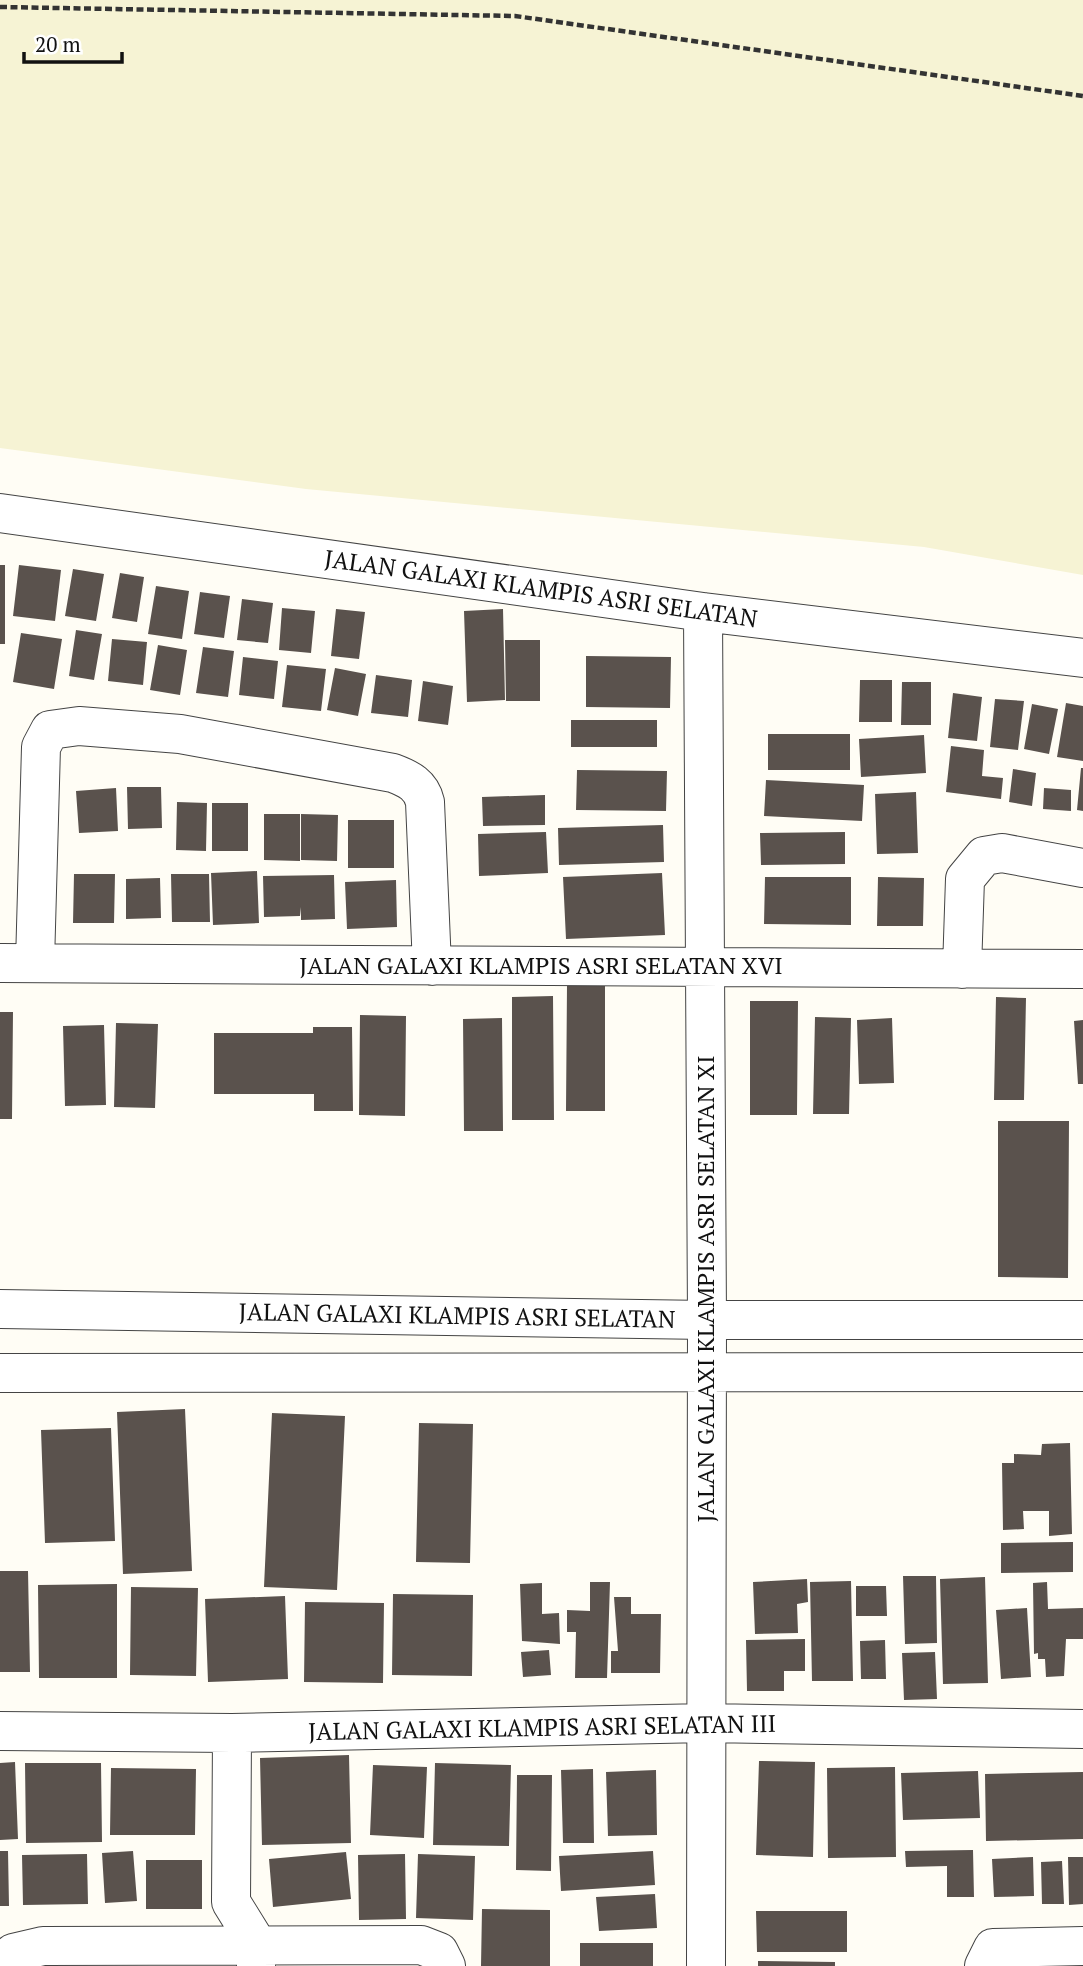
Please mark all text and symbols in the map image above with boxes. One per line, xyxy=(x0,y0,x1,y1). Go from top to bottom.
scale bar xyxy=(24,21,122,65)
text: 20 m xyxy=(35,30,81,58)
street label: JALAN GALAXI KLAMPIS ASRI SELATAN xyxy=(323,542,760,634)
street label: JALAN GALAXI KLAMPIS ASRI SELATAN XVI xyxy=(299,949,783,981)
street label: JALAN GALAXI KLAMPIS ASRI SELATAN XI xyxy=(689,1055,721,1523)
street label: JALAN GALAXI KLAMPIS ASRI SELATAN xyxy=(238,1295,676,1335)
street label: JALAN GALAXI KLAMPIS ASRI SELATAN III xyxy=(308,1707,776,1747)

